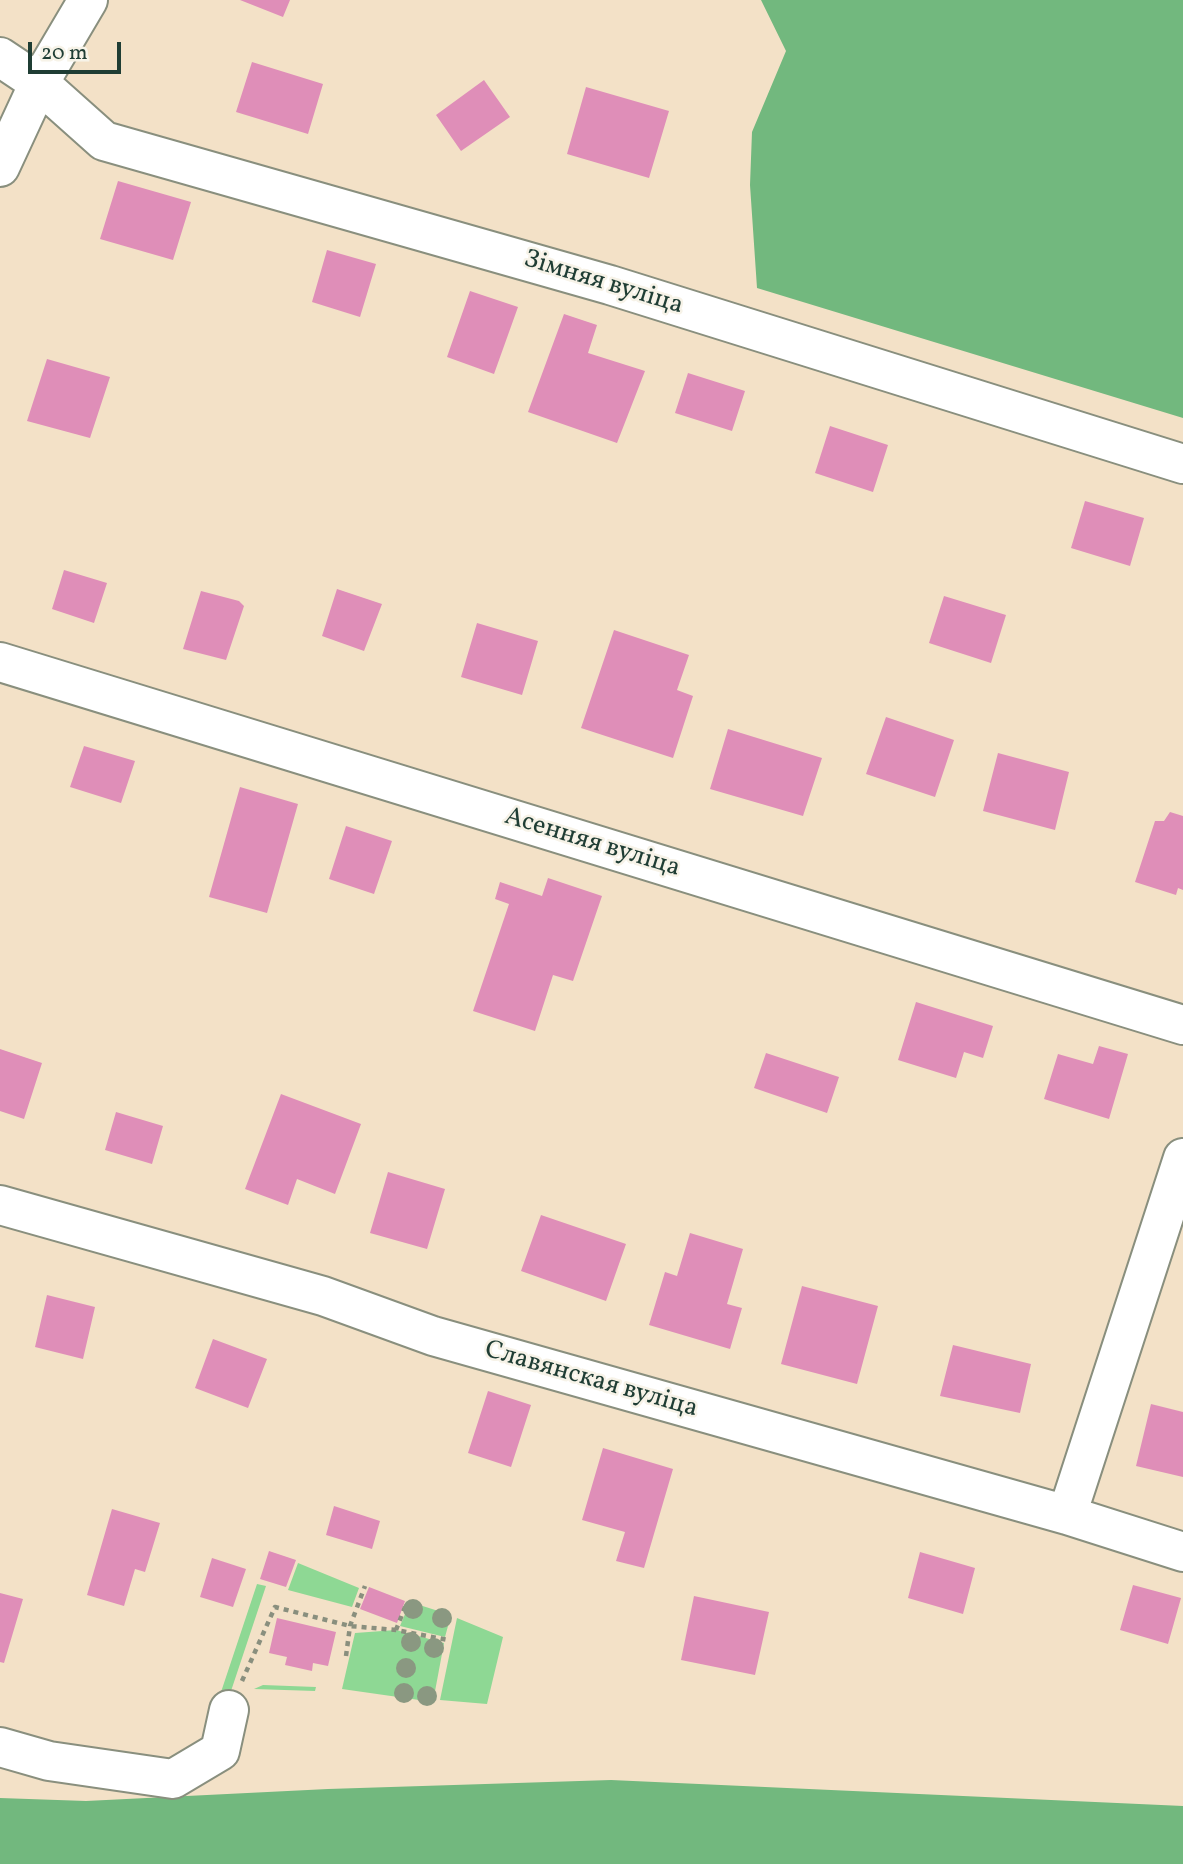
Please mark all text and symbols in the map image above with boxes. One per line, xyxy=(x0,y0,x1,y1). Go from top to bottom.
scale bar xyxy=(32,28,124,72)
text: 20 m xyxy=(41,39,87,68)
street label: Зімняя вуліца xyxy=(519,245,687,323)
street label: Асенняя вуліца xyxy=(500,802,684,886)
street label: Славянская вуліца xyxy=(481,1336,701,1426)

